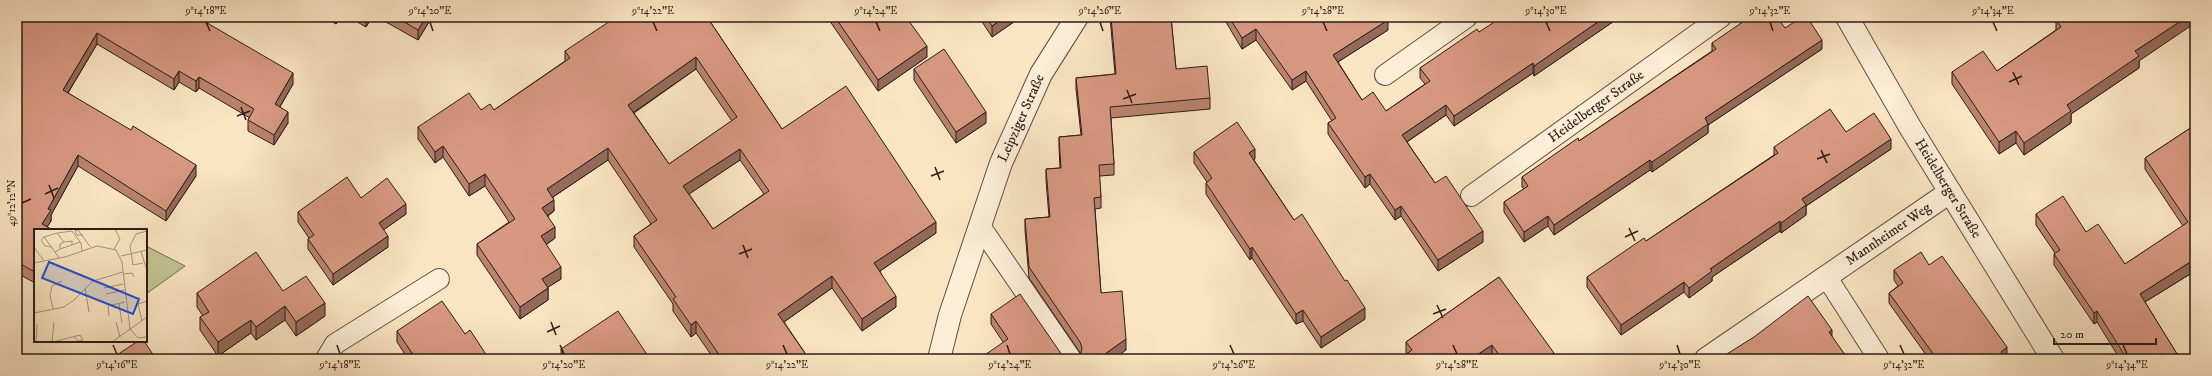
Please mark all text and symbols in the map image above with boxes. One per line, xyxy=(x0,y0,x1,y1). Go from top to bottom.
text: 9°14'18"E xyxy=(185,5,226,17)
text: 9°14'20"E xyxy=(408,5,451,17)
text: 9°14'22"E xyxy=(631,5,674,17)
text: 9°14'24"E xyxy=(854,5,897,17)
text: 9°14'26"E xyxy=(1078,5,1121,17)
text: 9°14'28"E xyxy=(1301,5,1344,17)
text: 9°14'30"E xyxy=(1524,5,1567,17)
text: 9°14'32"E xyxy=(1749,5,1790,17)
text: 9°14'34"E xyxy=(1971,5,2014,17)
street label: Heidelberger Straße xyxy=(1545,66,1648,147)
street label: Leipziger Straße xyxy=(994,71,1049,165)
street label: Heidelberger Straße xyxy=(1910,135,1985,242)
text: 49°12'12"N xyxy=(6,180,18,226)
street label: Mannheimer Weg xyxy=(1842,199,1935,270)
inset map xyxy=(34,229,147,342)
scale bar xyxy=(2054,320,2156,346)
text: 20 m xyxy=(2060,327,2084,342)
text: 9°14'16"E xyxy=(95,359,138,371)
text: 9°14'18"E xyxy=(319,359,360,371)
text: 9°14'20"E xyxy=(542,359,585,371)
text: 9°14'22"E xyxy=(765,359,808,371)
text: 9°14'24"E xyxy=(988,359,1031,371)
text: 9°14'26"E xyxy=(1212,359,1255,371)
text: 9°14'28"E xyxy=(1435,359,1478,371)
text: 9°14'30"E xyxy=(1658,359,1701,371)
text: 9°14'32"E xyxy=(1883,359,1924,371)
text: 9°14'34"E xyxy=(2105,359,2148,371)

